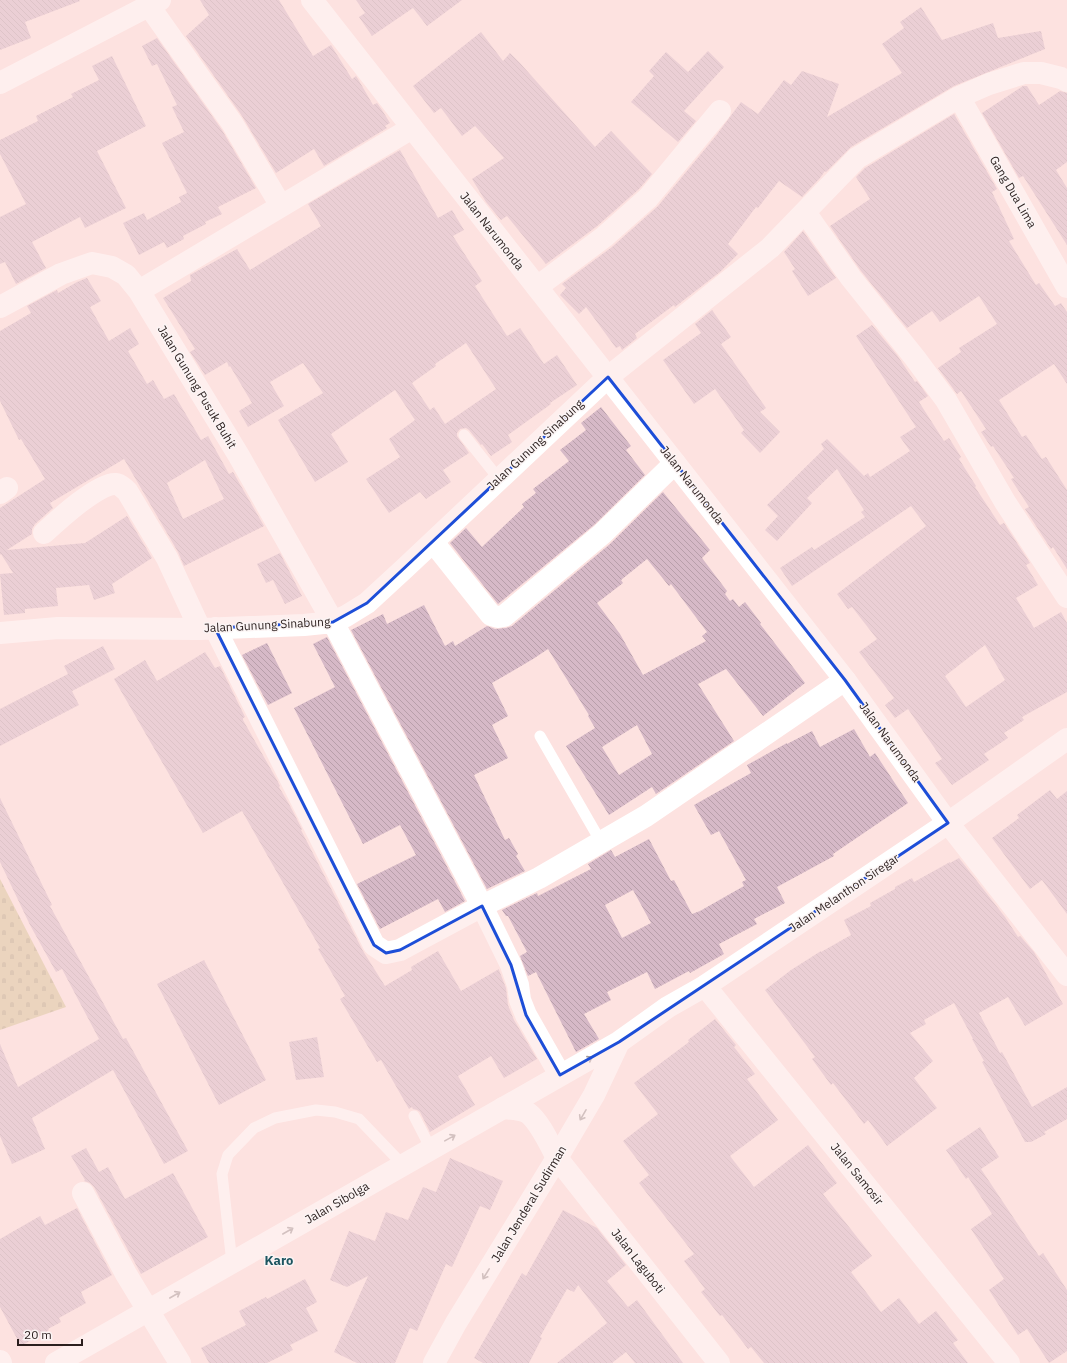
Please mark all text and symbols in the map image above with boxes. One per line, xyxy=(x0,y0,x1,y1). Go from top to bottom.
street label: Gang Dua Lima xyxy=(987,153,1040,231)
street label: Jalan Narumonda xyxy=(457,189,528,273)
street label: Jalan Gunung Pusuk Buhit xyxy=(155,322,240,451)
street label: Jalan Gunung Sinabung xyxy=(483,395,587,493)
street label: Jalan Narumonda xyxy=(657,443,728,527)
street label: Jalan Gunung Sinabung xyxy=(203,614,331,635)
street label: Jalan Narumonda xyxy=(856,699,925,785)
street label: Jalan Melanthon Siregar xyxy=(786,850,902,935)
one-way arrow xyxy=(581,1056,593,1064)
one-way arrow xyxy=(578,1109,586,1121)
one-way arrow xyxy=(444,1134,456,1142)
street label: Jalan Samosir xyxy=(828,1140,887,1208)
street label: Jalan Jenderal Sudirman xyxy=(488,1143,569,1265)
street label: Jalan Sibolga xyxy=(302,1178,372,1227)
street label: Jalan Laguboti xyxy=(608,1225,668,1296)
one-way arrow xyxy=(282,1226,294,1234)
district label: Karo xyxy=(265,1252,293,1269)
one-way arrow xyxy=(482,1268,490,1280)
one-way arrow xyxy=(169,1291,181,1299)
scale bar xyxy=(18,1321,82,1347)
text: 20 m xyxy=(24,1327,52,1342)

